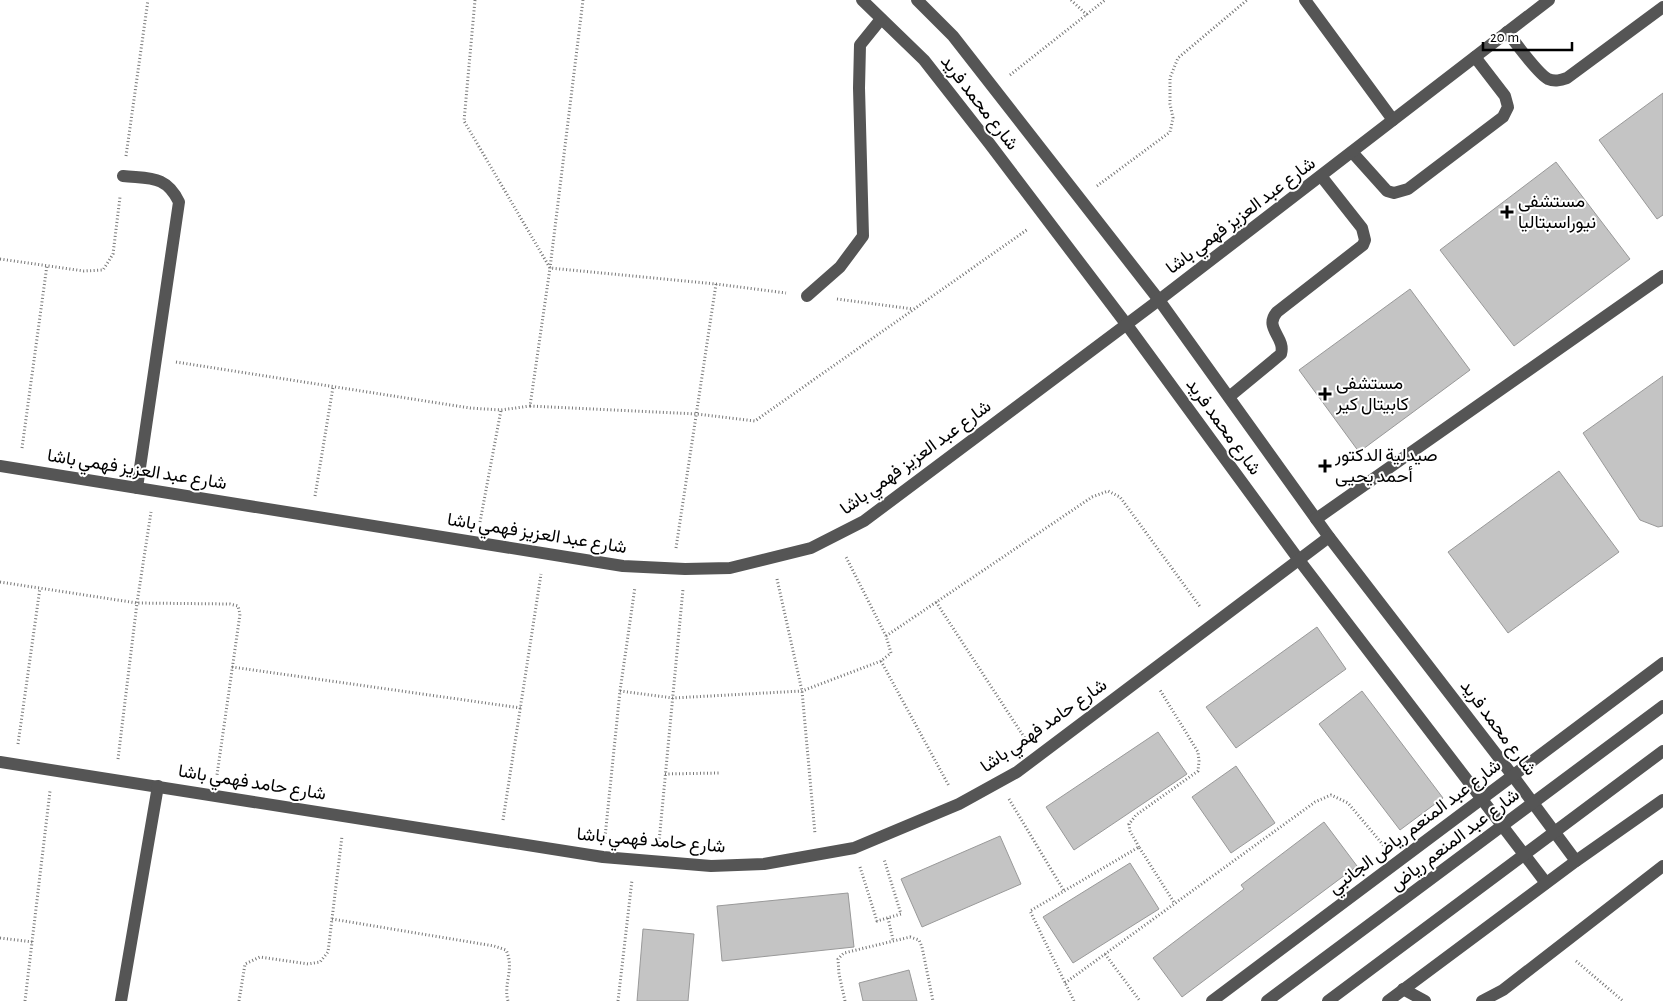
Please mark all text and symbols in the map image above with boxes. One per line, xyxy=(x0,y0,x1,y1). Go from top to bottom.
scale bar xyxy=(1483,20,1572,52)
text: 20 m xyxy=(1490,30,1519,45)
street label: شارع محمد فريد xyxy=(935,52,1021,155)
street label: شارع عبد العزيز فهمي باشا xyxy=(1163,154,1322,282)
place label: مستشفى نيوراسبتاليا xyxy=(1518,193,1596,233)
marker: مستشفى نيوراسبتاليا xyxy=(1500,205,1514,219)
street label: شارع محمد فريد xyxy=(1181,375,1264,480)
place label: مستشفى كابيتال كير xyxy=(1335,375,1409,415)
marker: مستشفى كابيتال كير xyxy=(1318,387,1332,401)
street label: شارع عبد العزيز فهمي باشا xyxy=(837,397,998,523)
street label: شارع عبد العزيز فهمي باشا xyxy=(45,447,228,498)
place label: صيدلية الدكتور أحمد يحيى xyxy=(1334,447,1438,487)
marker: صيدلية الدكتور أحمد يحيى xyxy=(1319,460,1331,472)
street label: شارع عبد العزيز فهمي باشا xyxy=(445,511,628,562)
street label: شارع حامد فهمي باشا xyxy=(978,676,1113,780)
street label: شارع محمد فريد xyxy=(1455,677,1540,780)
street label: شارع عبد المنعم رياض الجانبي xyxy=(1324,755,1506,899)
street label: شارع حامد فهمي باشا xyxy=(176,762,327,809)
street label: شارع عبد المنعم رياض xyxy=(1386,784,1524,896)
street label: شارع حامد فهمي باشا xyxy=(575,826,726,861)

